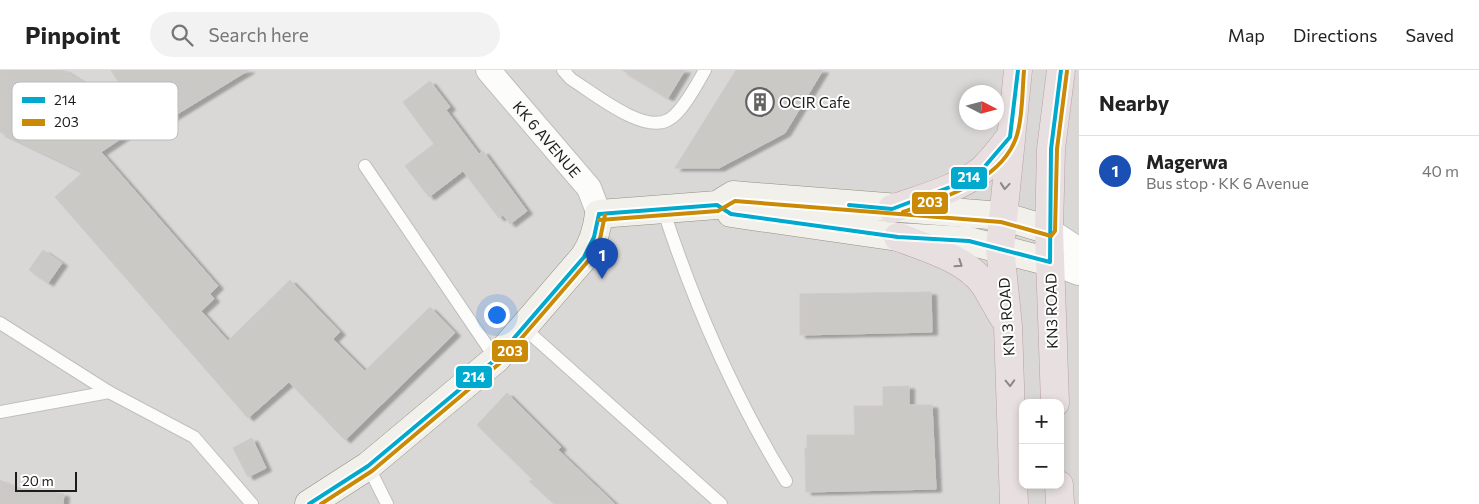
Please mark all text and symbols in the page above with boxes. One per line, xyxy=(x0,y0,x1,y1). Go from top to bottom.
search box xyxy=(150,12,500,57)
text: Pinpoint xyxy=(25,20,120,49)
icon: search xyxy=(168,21,196,49)
text: Search here xyxy=(208,23,309,46)
text: Map xyxy=(1228,24,1265,46)
text: Directions xyxy=(1293,24,1377,46)
text: Saved xyxy=(1405,24,1454,46)
legend xyxy=(12,82,178,140)
north arrow xyxy=(959,85,1004,130)
building icon: OCIR Cafe xyxy=(745,87,775,117)
text: Nearby xyxy=(1099,90,1169,115)
text: 214 xyxy=(54,91,77,108)
place label: OCIR Cafe xyxy=(779,93,850,111)
street label: KK 6 AVENUE xyxy=(510,97,585,181)
text: 203 xyxy=(54,113,79,130)
text: Magerwa xyxy=(1146,150,1228,173)
text: 1 xyxy=(1111,161,1119,180)
text: 40 m xyxy=(1422,161,1459,180)
line badge: 214 xyxy=(950,166,988,190)
text: 214 xyxy=(958,168,981,185)
text: Bus stop · KK 6 Avenue xyxy=(1146,173,1309,192)
one-way arrow xyxy=(1000,182,1011,190)
line badge: 203 xyxy=(911,191,949,215)
text: 203 xyxy=(917,193,943,210)
pin: 1 xyxy=(586,238,618,279)
one-way arrow xyxy=(953,257,962,267)
street label: KN3 ROAD xyxy=(1041,273,1061,349)
street label: KN 3 ROAD xyxy=(994,277,1018,357)
your location xyxy=(484,302,510,328)
line badge: 203 xyxy=(491,339,529,363)
text: 203 xyxy=(497,342,523,359)
line badge: 214 xyxy=(455,365,493,389)
text: 214 xyxy=(463,368,486,385)
one-way arrow xyxy=(1005,379,1015,387)
map controls xyxy=(1019,399,1064,489)
button: + xyxy=(1019,399,1064,444)
button: − xyxy=(1019,444,1064,489)
scale bar xyxy=(15,469,78,492)
text: 20 m xyxy=(22,472,54,489)

